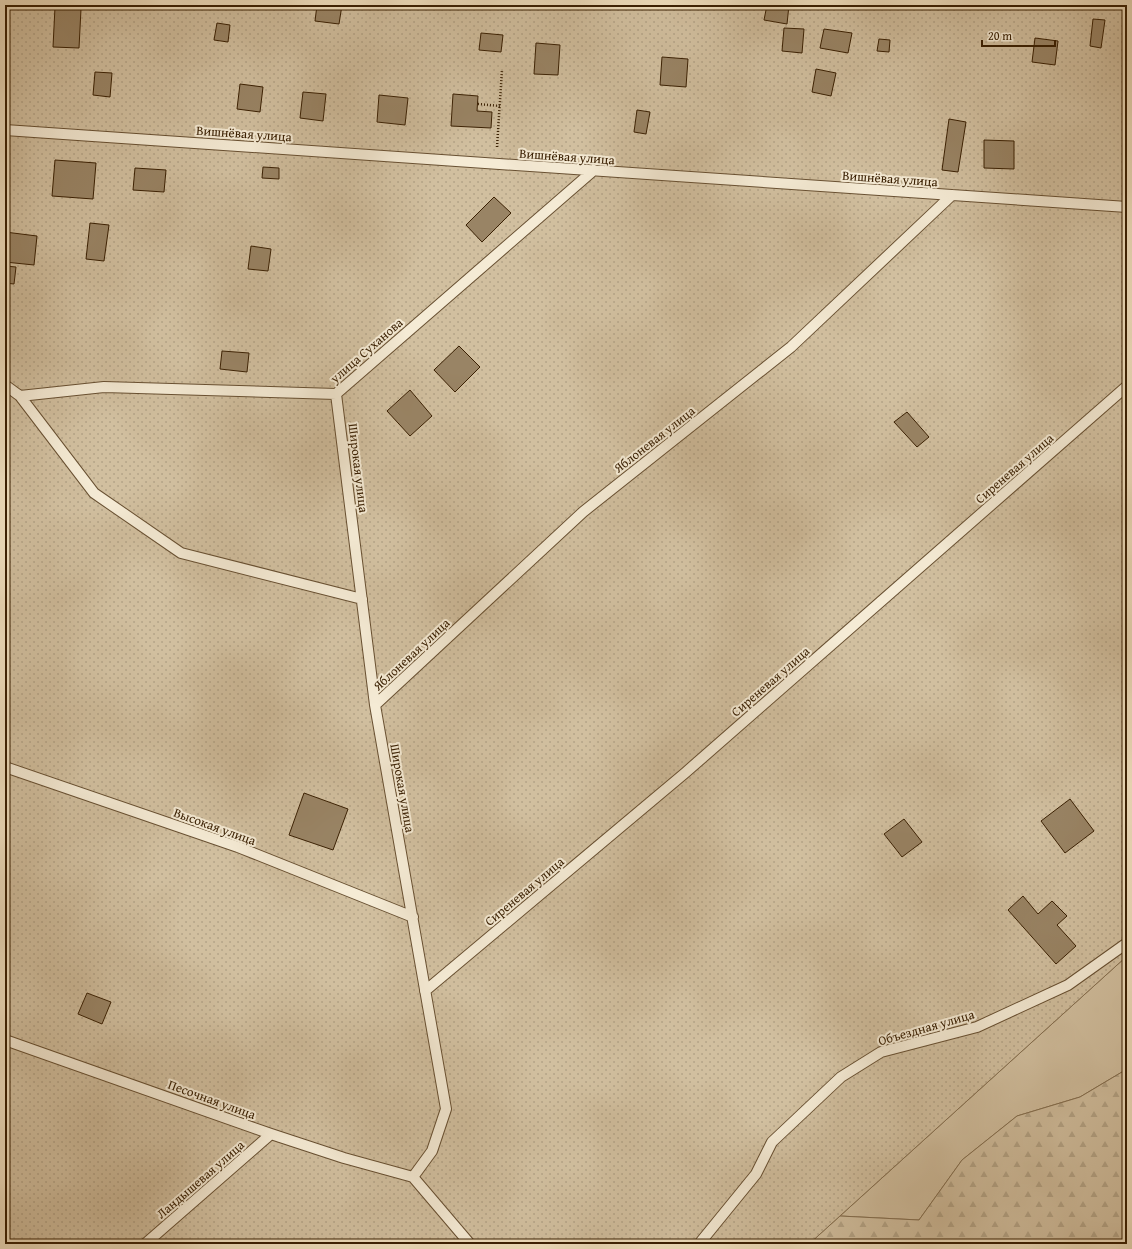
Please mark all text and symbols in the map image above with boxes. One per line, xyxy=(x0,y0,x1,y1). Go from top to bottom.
scale bar xyxy=(982,22,1055,48)
text: 20 m xyxy=(988,27,1012,44)
street label: Вишнёвая улица xyxy=(196,121,293,146)
street label: Вишнёвая улица xyxy=(519,144,616,169)
street label: Вишнёвая улица xyxy=(842,166,939,191)
street label: улица Суханова xyxy=(325,313,408,388)
street label: Яблоневая улица xyxy=(609,401,700,478)
street label: Широкая улица xyxy=(344,422,374,515)
street label: Сиреневая улица xyxy=(971,428,1058,508)
street label: Яблоневая улица xyxy=(368,613,455,696)
street label: Сиреневая улица xyxy=(727,641,814,721)
street label: Широкая улица xyxy=(385,742,420,835)
street label: Высокая улица xyxy=(171,803,259,850)
street label: Сиреневая улица xyxy=(480,852,569,930)
street label: Объездная улица xyxy=(876,1004,977,1050)
street label: Песочная улица xyxy=(165,1075,259,1124)
street label: Ландышевая улица xyxy=(152,1135,249,1223)

